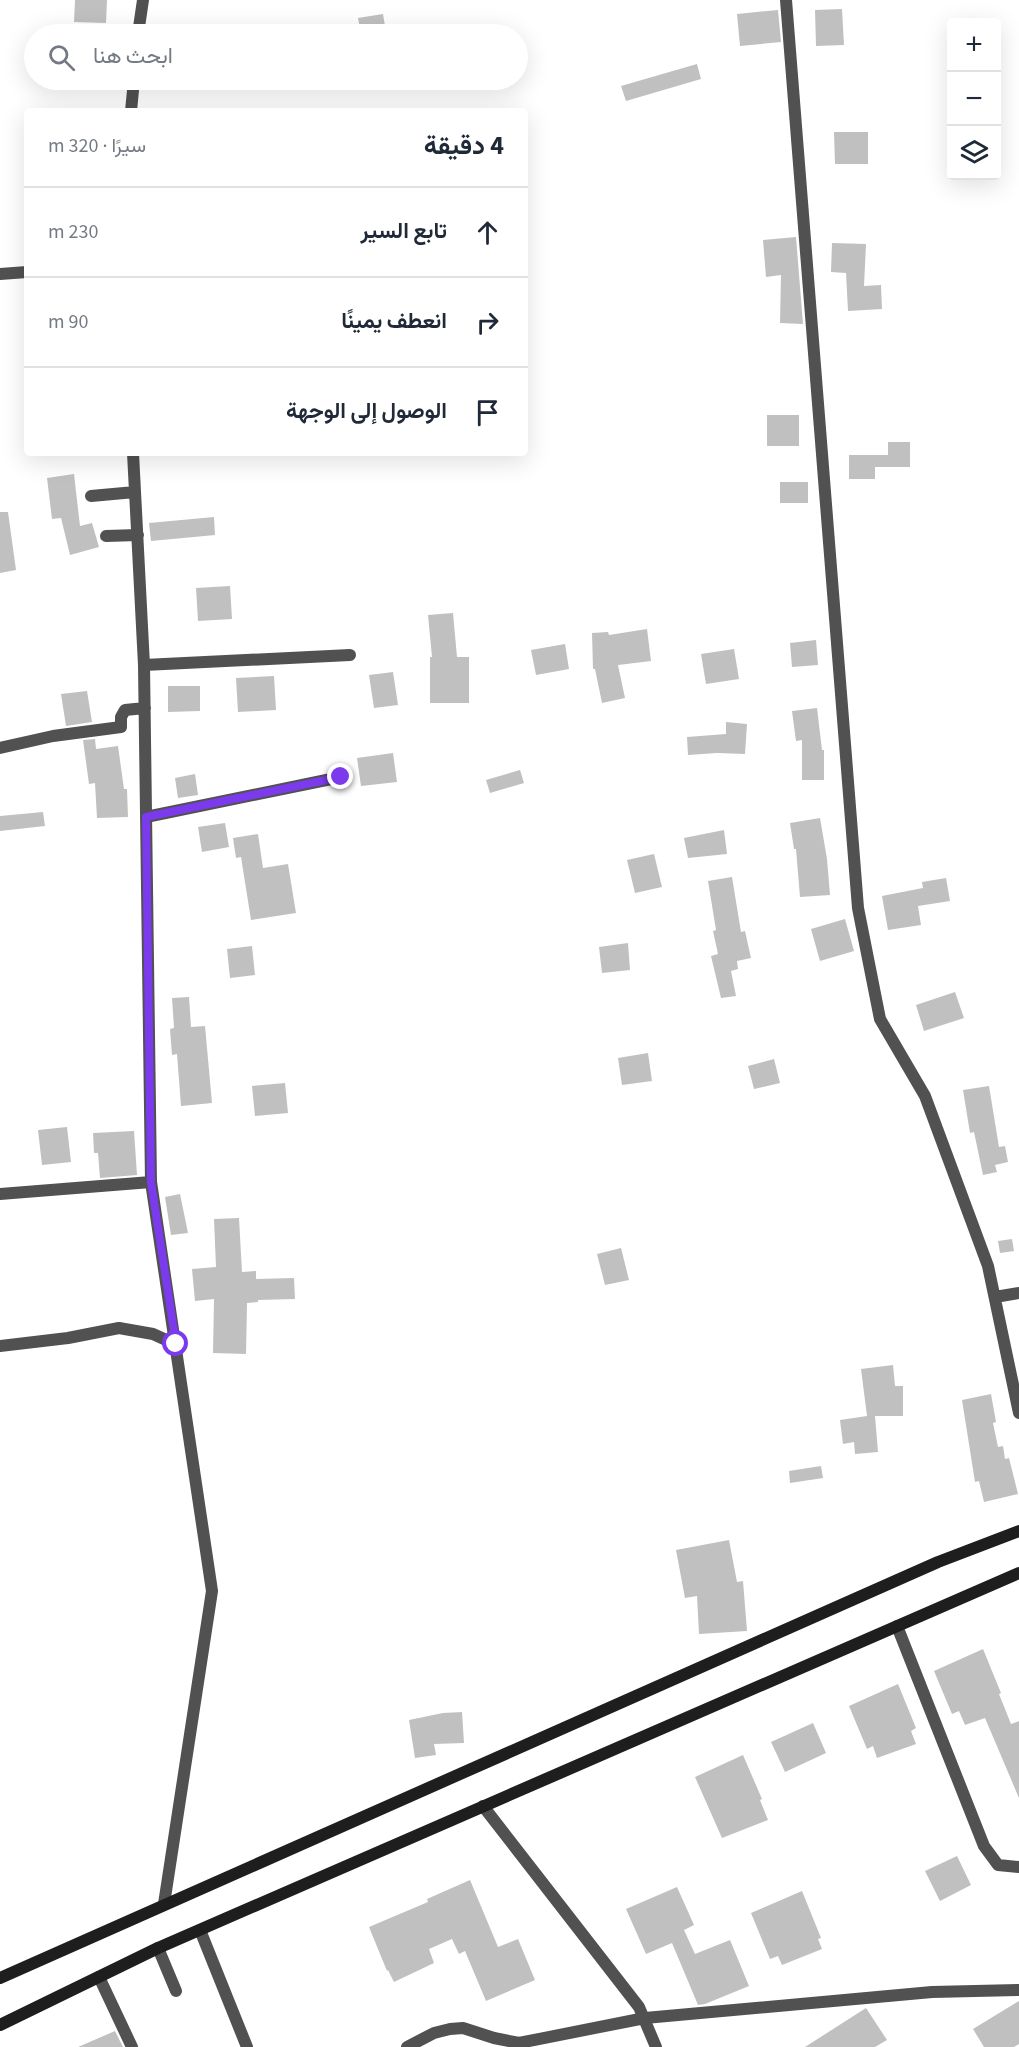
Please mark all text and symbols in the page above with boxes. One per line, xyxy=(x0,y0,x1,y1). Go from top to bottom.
map controls xyxy=(947,18,1001,180)
button: + xyxy=(947,18,1001,72)
search box xyxy=(24,24,528,90)
text: ابحث هنا xyxy=(93,40,173,72)
icon: search xyxy=(45,41,78,74)
button: − xyxy=(947,72,1001,126)
button: layers xyxy=(947,126,1001,180)
text: 4 دقيقة xyxy=(424,127,504,164)
text: سيرًا · 320 m xyxy=(48,132,146,160)
text: تابع السير xyxy=(361,215,447,247)
icon: ahead xyxy=(471,216,504,249)
text: 230 m xyxy=(48,218,98,246)
text: انعطف يمينًا xyxy=(341,305,447,337)
icon: right xyxy=(471,306,504,339)
text: 90 m xyxy=(48,308,88,336)
text: الوصول إلى الوجهة xyxy=(286,395,447,427)
icon: arrive xyxy=(471,396,504,429)
route end xyxy=(327,763,353,789)
route start xyxy=(162,1330,188,1356)

